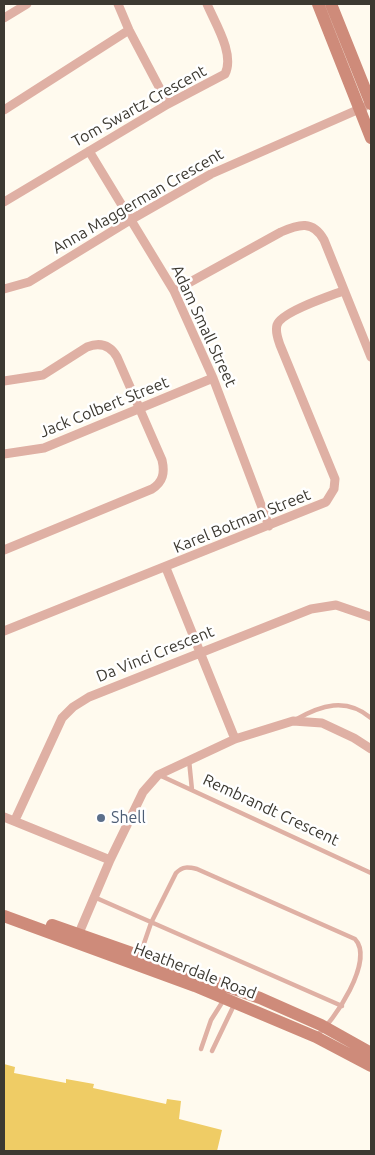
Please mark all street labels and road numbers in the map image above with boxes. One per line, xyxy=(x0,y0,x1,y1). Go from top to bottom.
street label: Tom Swartz Crescent xyxy=(68,61,210,151)
street label: Anna Maggerman Crescent xyxy=(49,144,227,258)
street label: Adam Small Street xyxy=(167,262,241,390)
street label: Jack Colbert Street xyxy=(37,372,171,442)
street label: Karel Botman Street xyxy=(171,485,313,557)
street label: Da Vinci Crescent xyxy=(93,622,217,686)
street label: Rembrandt Crescent xyxy=(200,770,342,850)
street label: Heatherdale Road xyxy=(131,939,259,1003)

